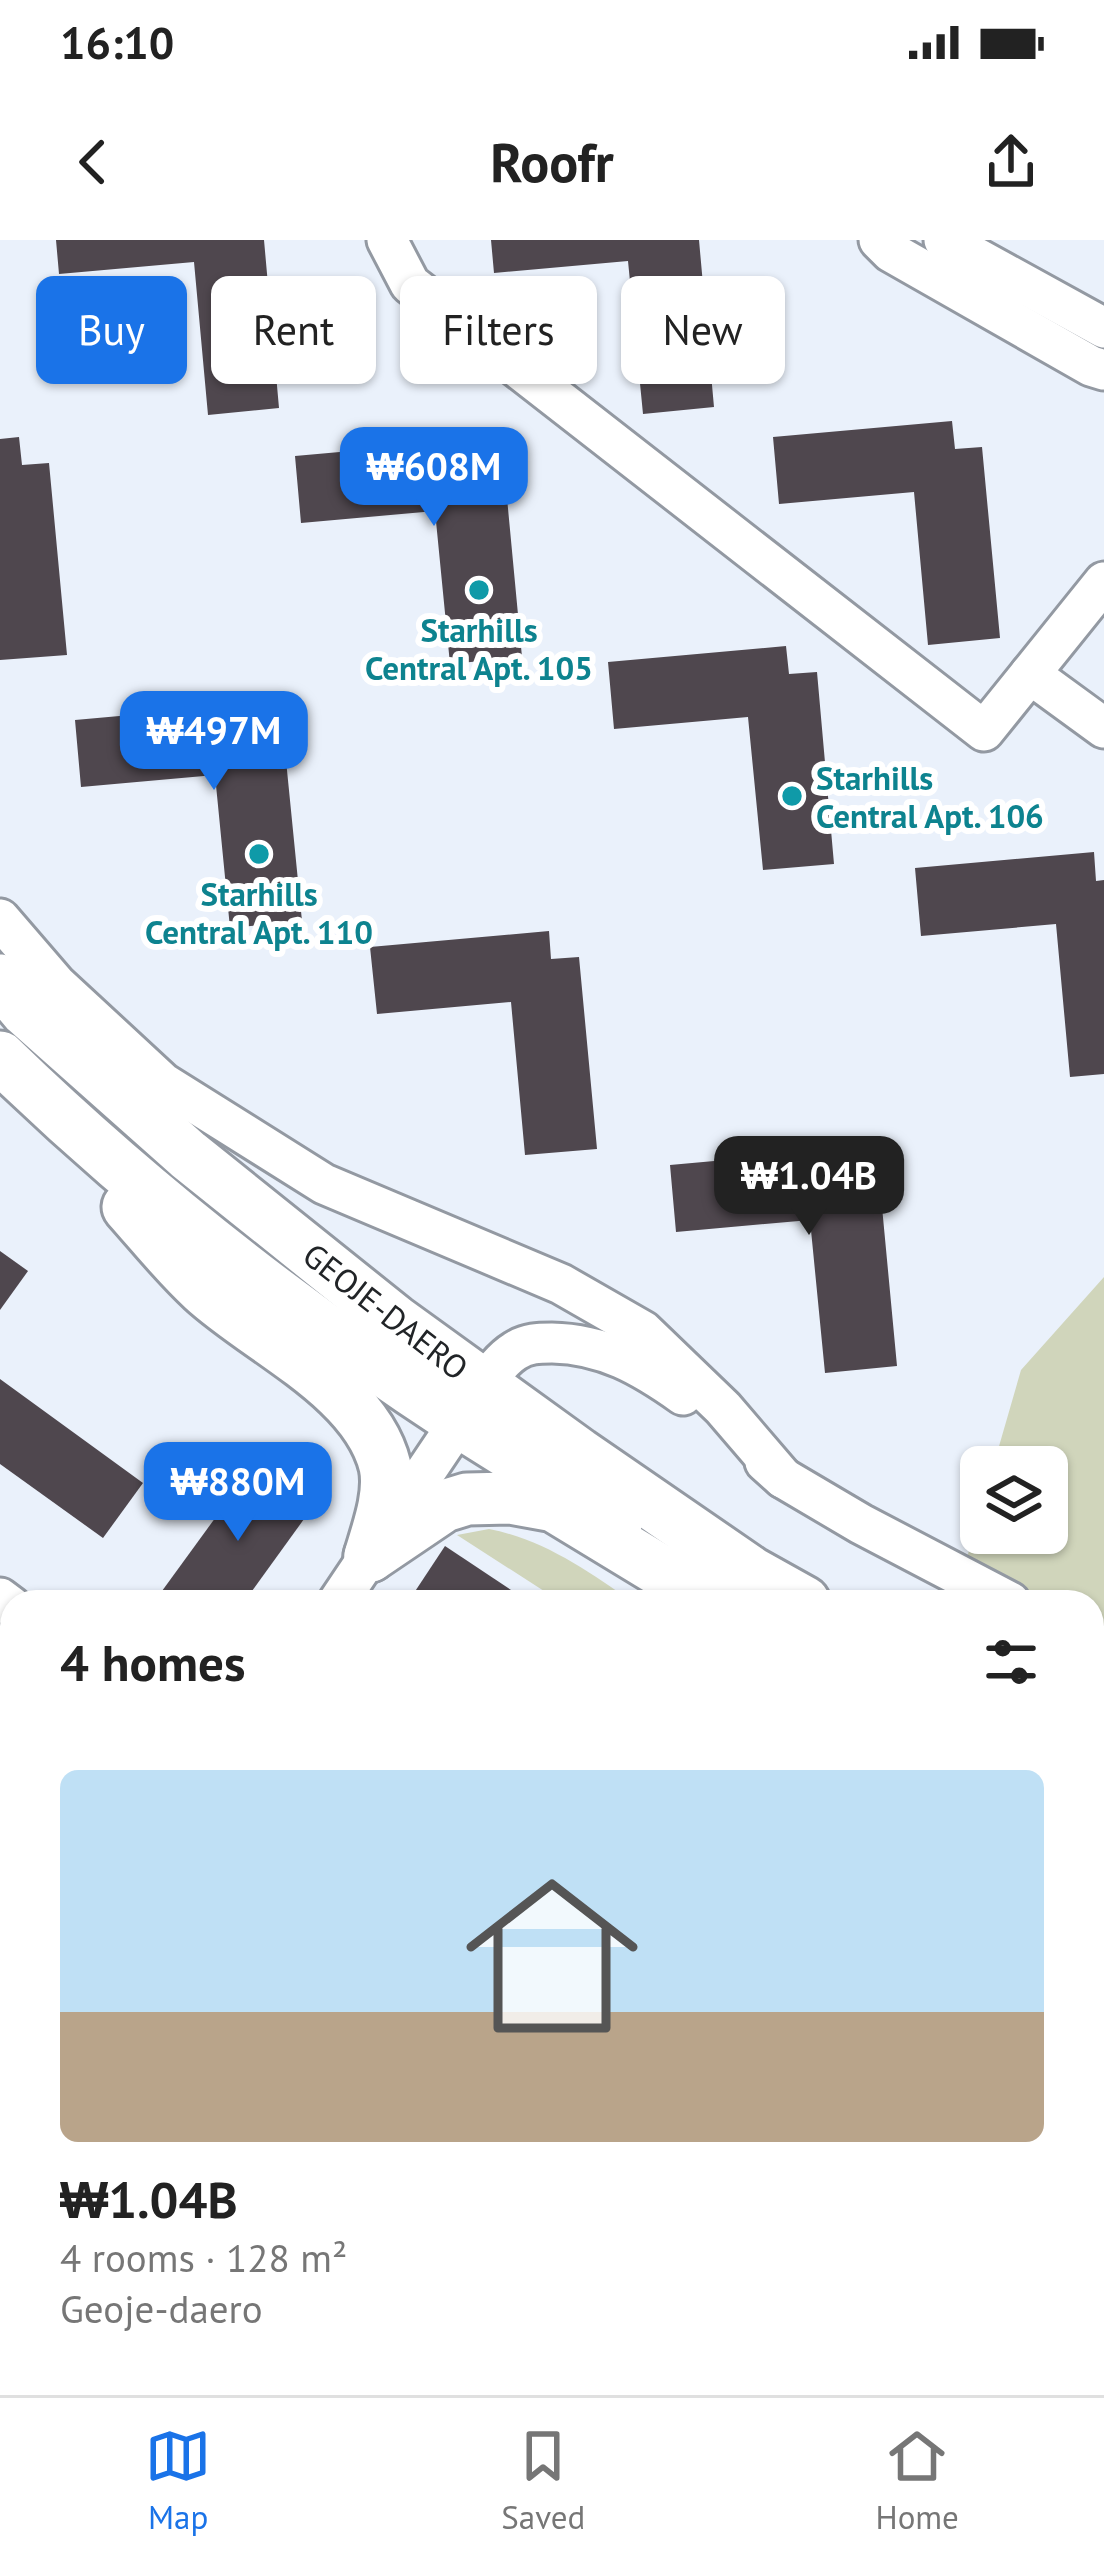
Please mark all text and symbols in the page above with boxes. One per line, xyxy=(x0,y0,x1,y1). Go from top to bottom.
text: 16:10 xyxy=(60,13,174,71)
text: Roofr xyxy=(490,127,614,197)
icon: back xyxy=(60,129,126,195)
icon: share xyxy=(978,129,1044,195)
chip: Buy xyxy=(36,276,187,384)
chip: Rent xyxy=(211,276,376,384)
chip: Filters xyxy=(400,276,597,384)
chip: New xyxy=(621,276,785,384)
pin: ₩608M xyxy=(350,427,518,529)
text: ₩608M xyxy=(367,440,501,491)
marker: Starhills Central Apt. 105 xyxy=(466,577,492,603)
place label: Starhills Central Apt. 105 xyxy=(365,608,593,689)
pin: ₩497M xyxy=(130,691,298,793)
text: ₩497M xyxy=(147,704,281,755)
place label: Starhills Central Apt. 106 xyxy=(816,756,1044,837)
marker: Starhills Central Apt. 106 xyxy=(779,783,805,809)
marker: Starhills Central Apt. 110 xyxy=(246,841,272,867)
place label: Starhills Central Apt. 110 xyxy=(145,872,373,953)
pin: ₩1.04B xyxy=(711,1136,907,1238)
text: ₩1.04B xyxy=(741,1149,877,1200)
street label: GEOJE-DAERO xyxy=(295,1233,477,1389)
pin: ₩880M xyxy=(154,1442,322,1544)
map controls xyxy=(960,1446,1068,1554)
button: layers xyxy=(960,1446,1068,1554)
text: ₩880M xyxy=(171,1455,305,1506)
text: 4 homes xyxy=(60,1629,246,1695)
icon: filters xyxy=(978,1629,1044,1695)
icon: home xyxy=(444,1848,660,2064)
text: ₩1.04B xyxy=(60,2166,238,2232)
text: 4 rooms · 128 m² xyxy=(60,2232,347,2283)
text: Geoje-daero xyxy=(60,2283,263,2334)
tab: Map xyxy=(145,2423,211,2538)
tab: Saved xyxy=(501,2423,585,2538)
tab: Home xyxy=(875,2423,959,2538)

